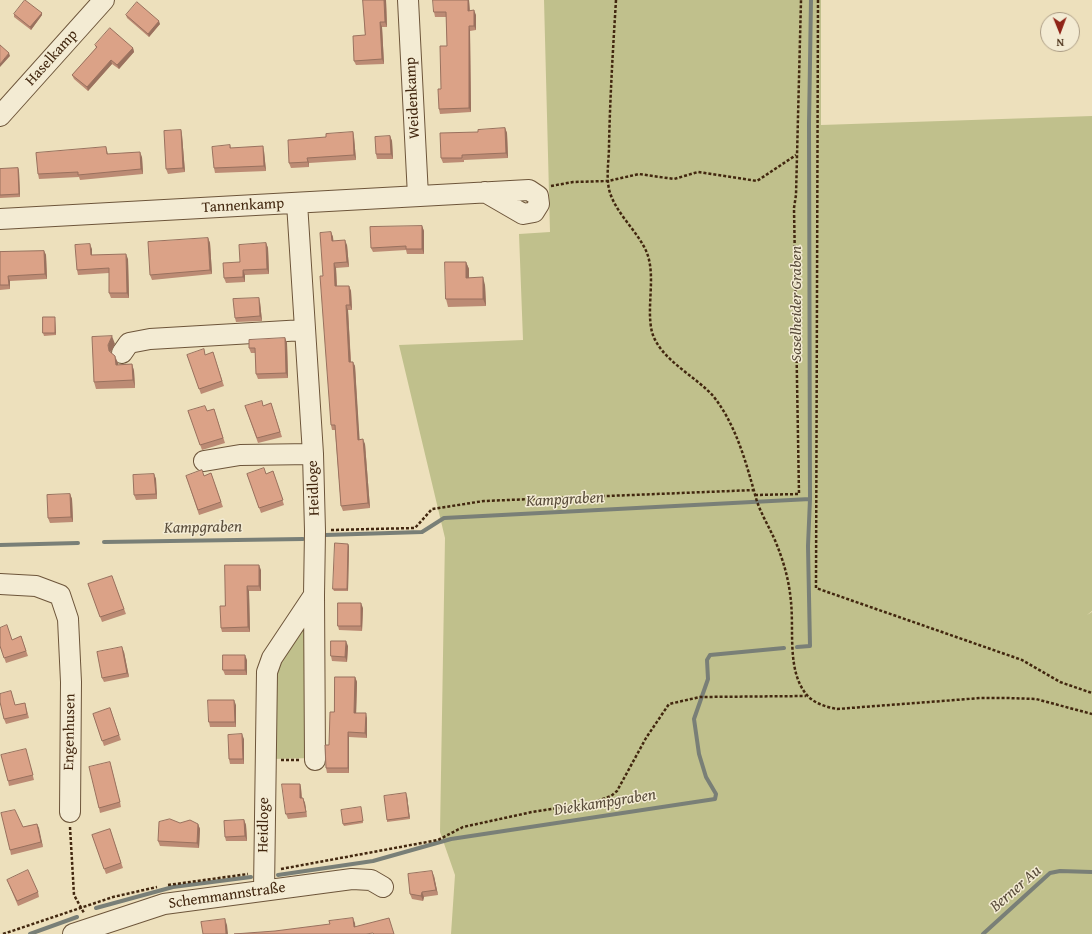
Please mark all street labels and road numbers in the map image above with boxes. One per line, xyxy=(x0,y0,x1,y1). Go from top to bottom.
street label: Haselkamp xyxy=(22,26,82,90)
street label: Weidenkamp xyxy=(402,57,424,139)
street label: Tannenkamp xyxy=(201,195,285,217)
street label: Heidloge xyxy=(304,460,324,516)
street label: Engenhusen xyxy=(60,693,80,771)
street label: Heidloge xyxy=(255,797,273,853)
street label: Schemmannstraße xyxy=(167,879,287,913)

